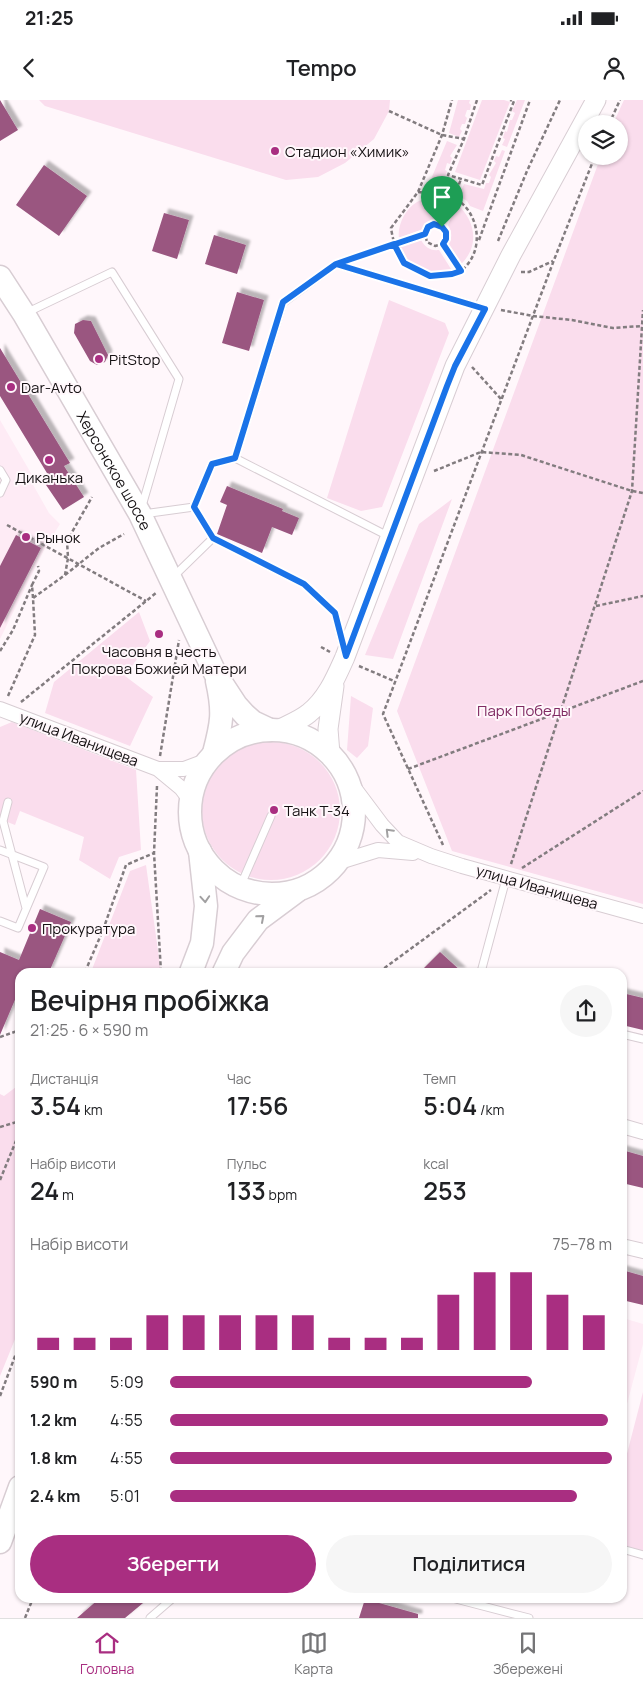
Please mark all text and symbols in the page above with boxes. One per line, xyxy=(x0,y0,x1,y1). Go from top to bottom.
text: 21:25 xyxy=(25,5,74,31)
text: Tempo xyxy=(286,53,357,83)
icon: back xyxy=(15,54,43,82)
icon: person xyxy=(600,54,628,82)
map controls xyxy=(578,115,628,165)
button: layers xyxy=(578,115,628,165)
place label: Стадион «Химик» xyxy=(285,141,410,162)
marker: Стадион «Химик» xyxy=(269,145,281,157)
pin xyxy=(421,176,463,227)
icon: arrive xyxy=(428,183,456,211)
place label: PitStop xyxy=(109,349,160,370)
marker: PitStop xyxy=(93,353,105,365)
place label: Dar-Avto xyxy=(21,377,82,398)
marker: Dar-Avto xyxy=(5,381,17,393)
street label: Херсонское шоссе xyxy=(72,407,157,534)
marker: Диканька xyxy=(43,454,55,466)
place label: Диканька xyxy=(15,467,83,488)
place label: Рынок xyxy=(36,527,81,548)
marker: Рынок xyxy=(20,531,32,543)
marker: Часовня в честь Покрова Божией Матери xyxy=(153,628,165,640)
place label: Часовня в честь Покрова Божией Матери xyxy=(71,641,247,679)
park label: Парк Победы xyxy=(477,700,571,721)
street label: улица Иванищева xyxy=(16,707,142,771)
place label: Танк Т-34 xyxy=(284,800,350,821)
marker: Танк Т-34 xyxy=(268,804,280,816)
one-way arrow xyxy=(386,829,395,838)
street label: улица Иванищева xyxy=(474,860,600,914)
one-way arrow xyxy=(199,895,210,903)
one-way arrow xyxy=(256,915,265,924)
place label: Прокуратура xyxy=(42,918,135,939)
marker: Прокуратура xyxy=(26,922,38,934)
text: Вечірня пробіжка xyxy=(30,981,269,1019)
button: share xyxy=(560,985,612,1037)
text: 21:25 · 6 × 590 m xyxy=(30,1019,148,1041)
text: Дистанція xyxy=(30,1069,98,1088)
text: Час xyxy=(227,1069,251,1088)
text: Темп xyxy=(423,1069,456,1088)
text: 3.54 xyxy=(30,1088,81,1123)
text: 17:56 xyxy=(227,1088,289,1123)
text: 5:04 xyxy=(423,1088,477,1123)
text: km xyxy=(81,1100,103,1119)
text: /km xyxy=(477,1100,504,1119)
text: Набір висоти xyxy=(30,1154,116,1173)
text: Пульс xyxy=(227,1154,267,1173)
text: kcal xyxy=(423,1154,449,1173)
text: 24 xyxy=(30,1173,59,1208)
text: 133 xyxy=(227,1173,266,1208)
text: 253 xyxy=(423,1173,467,1208)
text: m xyxy=(59,1185,74,1204)
text: bpm xyxy=(266,1185,297,1204)
text: Набір висоти xyxy=(30,1233,128,1255)
text: 75–78 m xyxy=(553,1233,612,1255)
text: 590 m xyxy=(30,1371,77,1393)
text: 5:09 xyxy=(110,1371,144,1393)
text: 1.2 km xyxy=(30,1409,77,1431)
text: 4:55 xyxy=(110,1409,143,1431)
text: 1.8 km xyxy=(30,1447,77,1469)
text: 4:55 xyxy=(110,1447,143,1469)
text: 2.4 km xyxy=(30,1485,80,1507)
text: 5:01 xyxy=(110,1485,140,1507)
button: Зберегти xyxy=(30,1535,316,1593)
button: Поділитися xyxy=(326,1535,612,1593)
tab: Головна xyxy=(80,1629,134,1678)
tab: Карта xyxy=(294,1629,333,1678)
tab: Збережені xyxy=(493,1629,563,1678)

